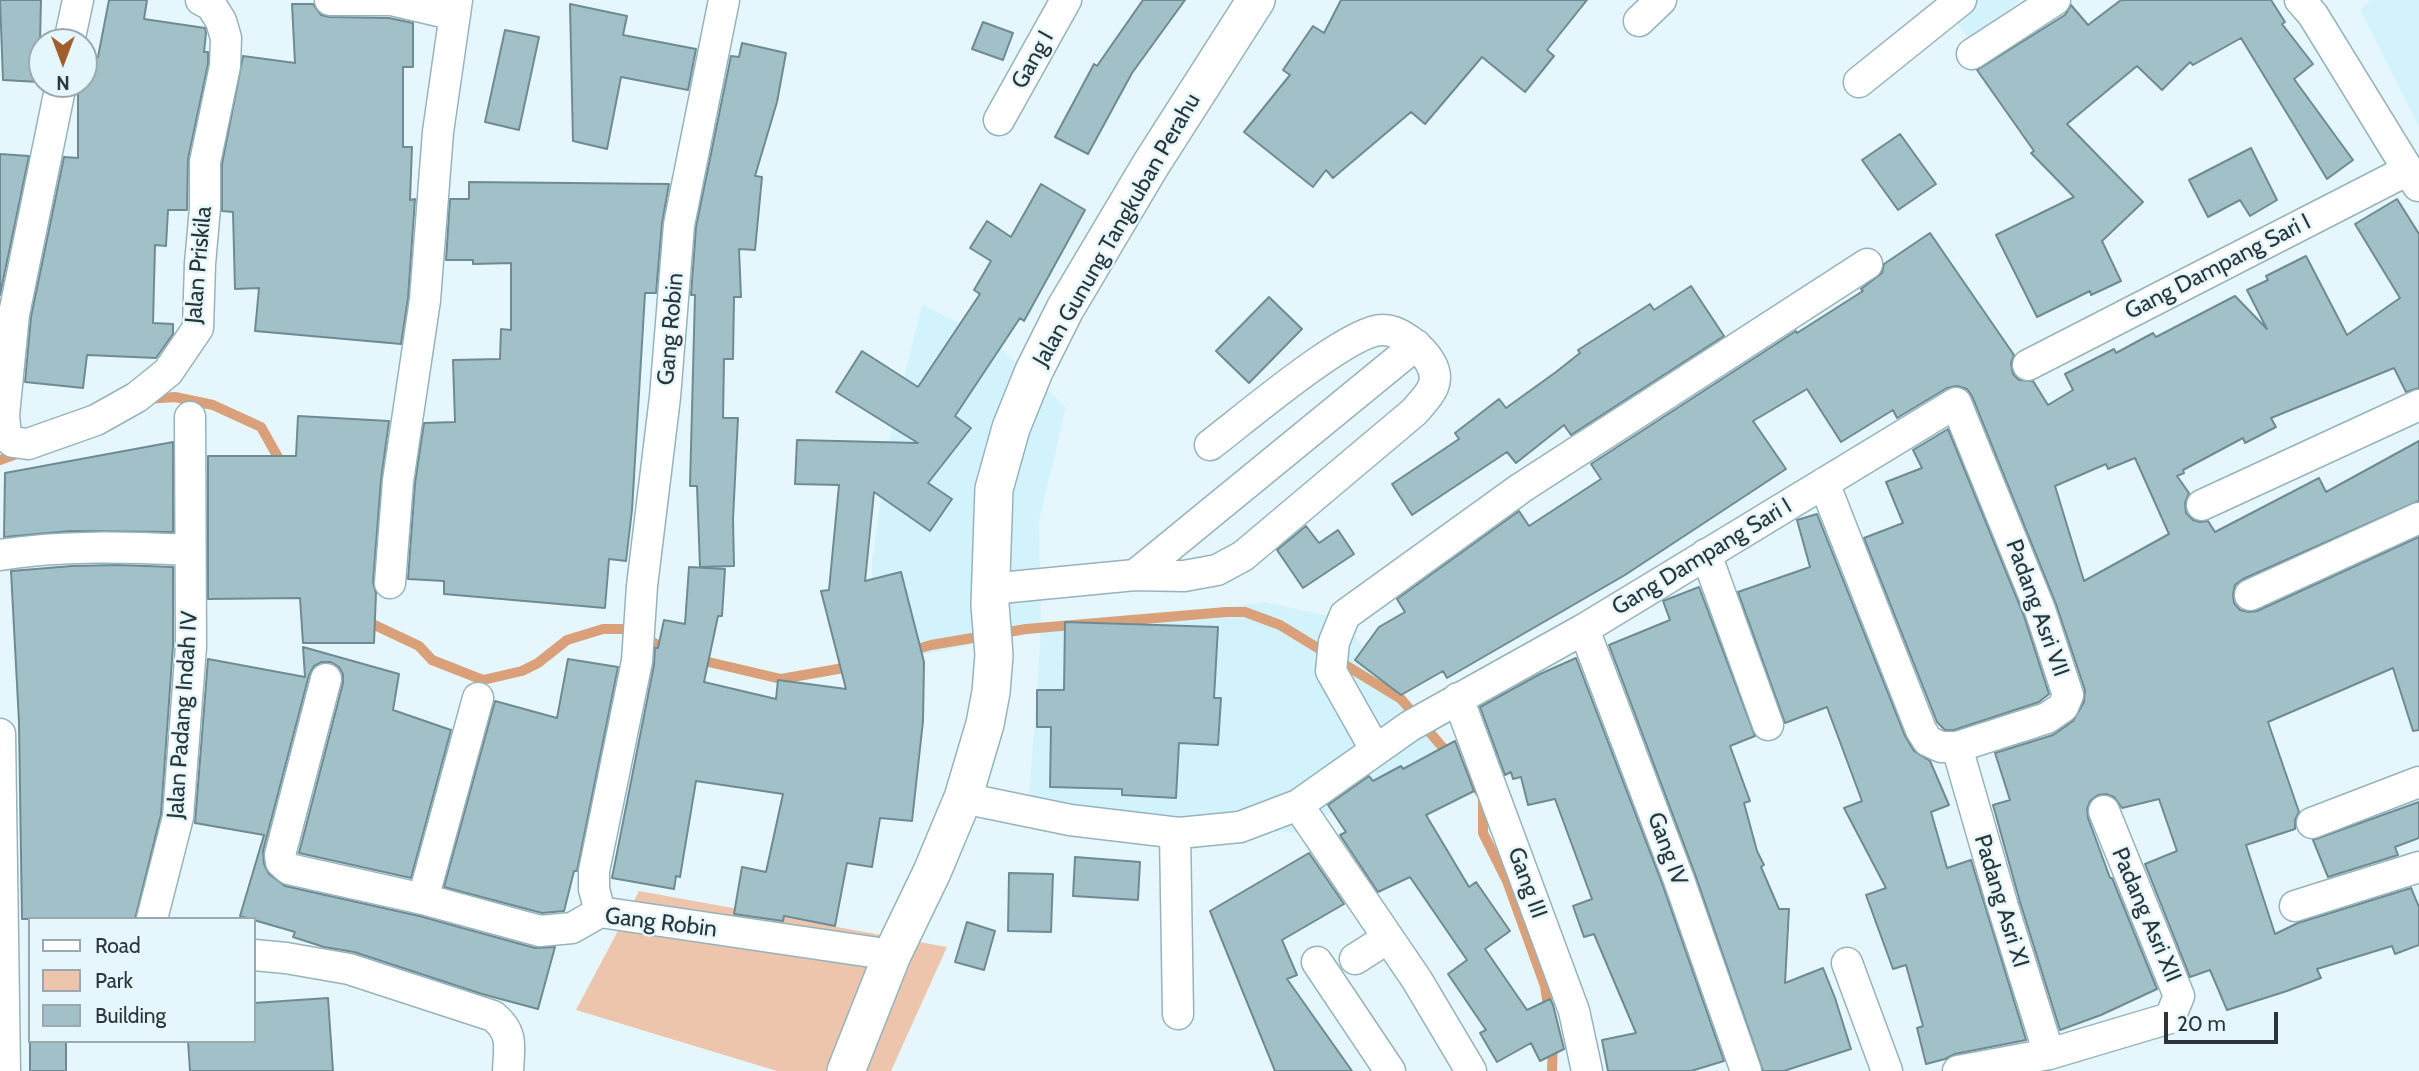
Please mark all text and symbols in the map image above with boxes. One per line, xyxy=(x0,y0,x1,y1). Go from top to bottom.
street label: Gang I xyxy=(1006,26,1060,94)
north arrow xyxy=(28,28,98,98)
text: N xyxy=(56,71,70,94)
street label: Jalan Gunung Tangkuban Perahu xyxy=(1027,89,1207,371)
street label: Jalan Priskila xyxy=(180,205,218,325)
street label: Gang Dampang Sari I xyxy=(2121,208,2315,326)
street label: Gang Robin xyxy=(652,272,690,386)
street label: Gang Dampang Sari I xyxy=(1607,492,1797,622)
street label: Padang Asri VII xyxy=(1999,536,2075,680)
street label: Jalan Padang Indah IV xyxy=(162,610,204,820)
street label: Gang IV xyxy=(1641,809,1693,889)
street label: Padang Asri XI xyxy=(1968,831,2034,971)
street label: Gang III xyxy=(1501,844,1553,922)
street label: Padang Asri XII xyxy=(2105,844,2187,986)
street label: Gang Robin xyxy=(603,902,719,944)
legend xyxy=(28,917,256,1043)
text: Road xyxy=(95,933,141,958)
text: Park xyxy=(95,968,133,993)
scale bar xyxy=(2167,998,2281,1042)
text: Building xyxy=(95,1003,166,1028)
text: 20 m xyxy=(2177,1011,2226,1036)

